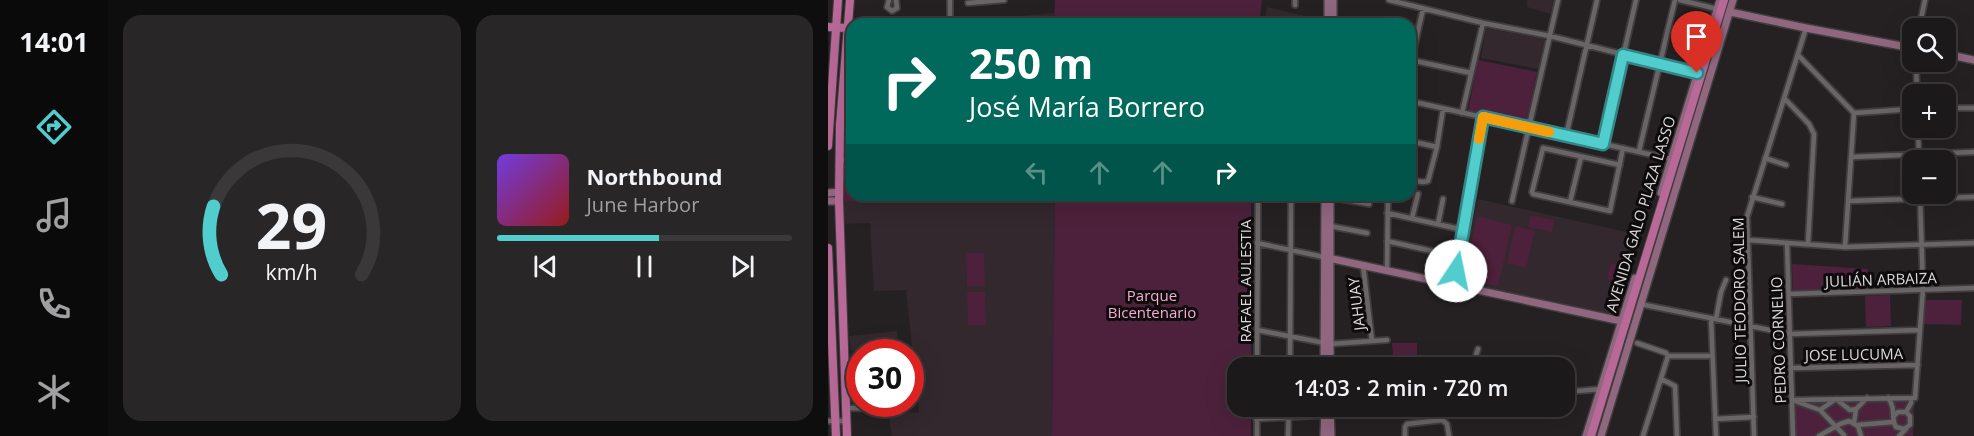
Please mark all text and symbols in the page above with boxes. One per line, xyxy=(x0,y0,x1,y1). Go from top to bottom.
pin xyxy=(1671,11,1722,73)
map controls xyxy=(1902,18,1956,204)
button: search xyxy=(1902,18,1956,72)
icon: arrive xyxy=(1680,20,1713,53)
text: 14:01 xyxy=(19,23,89,60)
text: 250 m xyxy=(969,34,1093,91)
icon: right xyxy=(870,42,948,120)
button: + xyxy=(1902,84,1956,138)
text: José María Borrero xyxy=(969,88,1205,125)
icon: directions xyxy=(33,106,75,148)
street label: AVENIDA GALO PLAZA LASSO xyxy=(1601,114,1679,314)
button: − xyxy=(1902,150,1956,204)
icon: left xyxy=(1020,156,1053,189)
icon: ahead xyxy=(1083,156,1116,189)
icon: ahead xyxy=(1146,156,1179,189)
icon: right xyxy=(1209,156,1242,189)
text: Northbound xyxy=(587,161,722,191)
text: 29 xyxy=(256,182,327,267)
text: June Harbor xyxy=(587,191,699,218)
icon: music xyxy=(33,194,75,236)
street label: JULIO TEODORO SALEM xyxy=(1728,217,1750,385)
street label: RAFAEL AULESTIA xyxy=(1235,219,1255,342)
position arrow xyxy=(1424,239,1488,303)
icon: previous xyxy=(529,250,562,283)
icon: pause xyxy=(628,250,661,283)
icon: next xyxy=(726,250,759,283)
text: km/h xyxy=(266,257,318,286)
street label: JULIÁN ARBAIZA xyxy=(1823,267,1938,291)
street label: JAHUAY xyxy=(1343,276,1369,334)
street label: PEDRO CORNELIO xyxy=(1766,276,1790,404)
icon: phone xyxy=(33,283,75,325)
park label: Parque Bicentenario xyxy=(1108,285,1196,322)
speed limit sign: 30 xyxy=(846,339,924,417)
street label: JOSE LUCUMA xyxy=(1803,343,1904,365)
icon: climate xyxy=(33,371,75,413)
text: 14:03 · 2 min · 720 m xyxy=(1293,372,1509,402)

